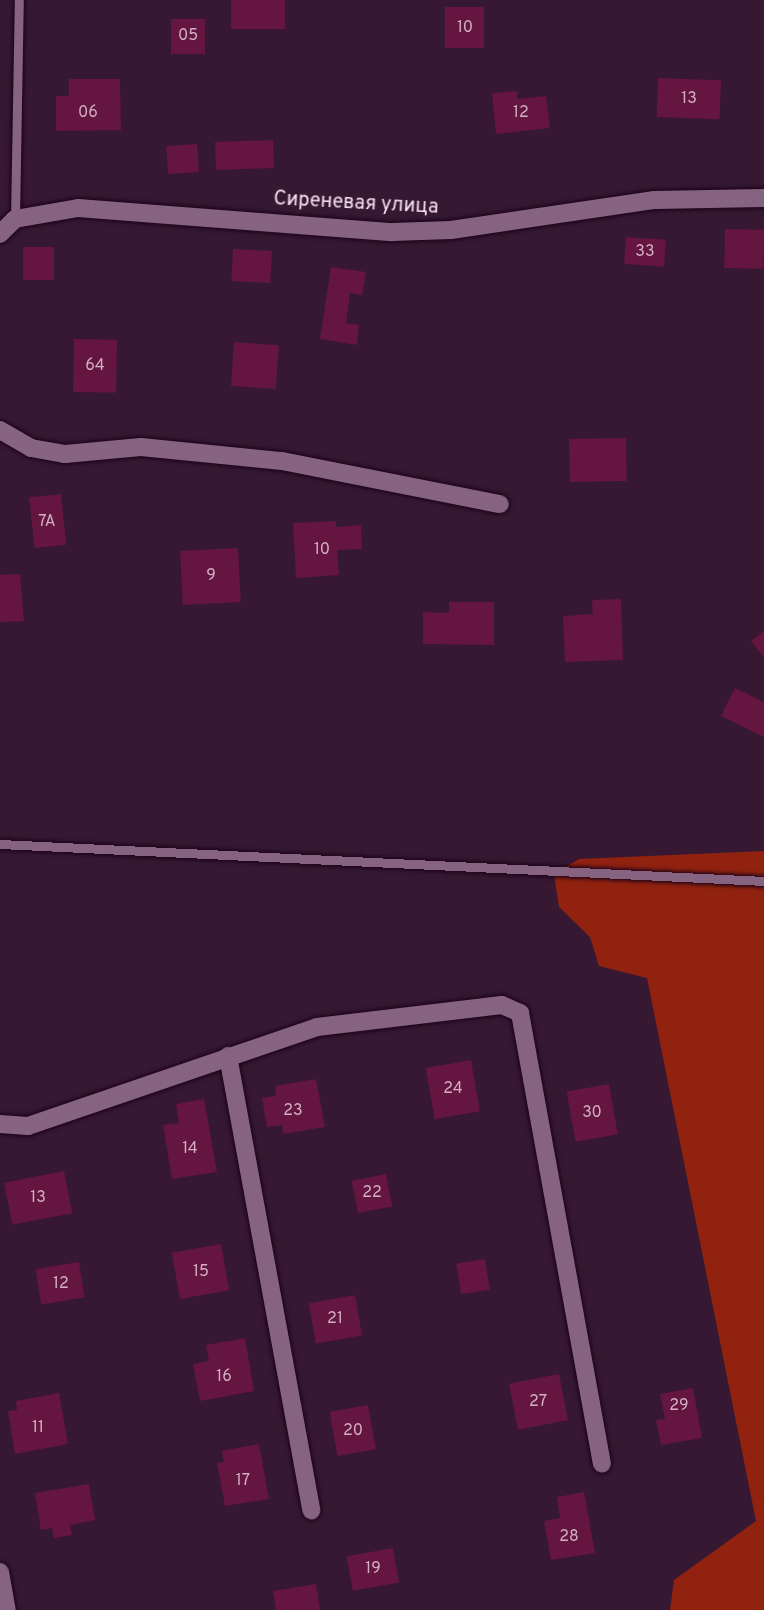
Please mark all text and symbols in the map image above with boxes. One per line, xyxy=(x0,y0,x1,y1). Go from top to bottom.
house number: 10 xyxy=(457,18,473,38)
house number: 05 xyxy=(178,26,198,46)
house number: 13 xyxy=(681,89,697,109)
house number: 06 xyxy=(78,103,98,123)
house number: 12 xyxy=(513,103,529,123)
street label: Сиреневая улица xyxy=(273,188,439,220)
house number: 33 xyxy=(635,242,655,262)
house number: 64 xyxy=(85,356,105,376)
house number: 7А xyxy=(38,512,56,532)
house number: 10 xyxy=(314,540,330,560)
house number: 9 xyxy=(206,566,216,586)
house number: 24 xyxy=(443,1079,463,1099)
house number: 23 xyxy=(283,1101,303,1121)
house number: 30 xyxy=(582,1103,602,1123)
house number: 14 xyxy=(182,1139,198,1159)
house number: 22 xyxy=(362,1183,382,1203)
house number: 13 xyxy=(30,1188,46,1208)
house number: 15 xyxy=(193,1262,209,1282)
house number: 12 xyxy=(53,1274,69,1294)
house number: 21 xyxy=(327,1309,343,1329)
house number: 16 xyxy=(216,1367,232,1387)
house number: 27 xyxy=(529,1392,547,1412)
house number: 29 xyxy=(669,1396,689,1416)
house number: 11 xyxy=(32,1418,44,1438)
house number: 20 xyxy=(343,1421,363,1441)
house number: 17 xyxy=(236,1471,250,1491)
house number: 28 xyxy=(559,1527,579,1547)
house number: 19 xyxy=(365,1559,381,1579)

